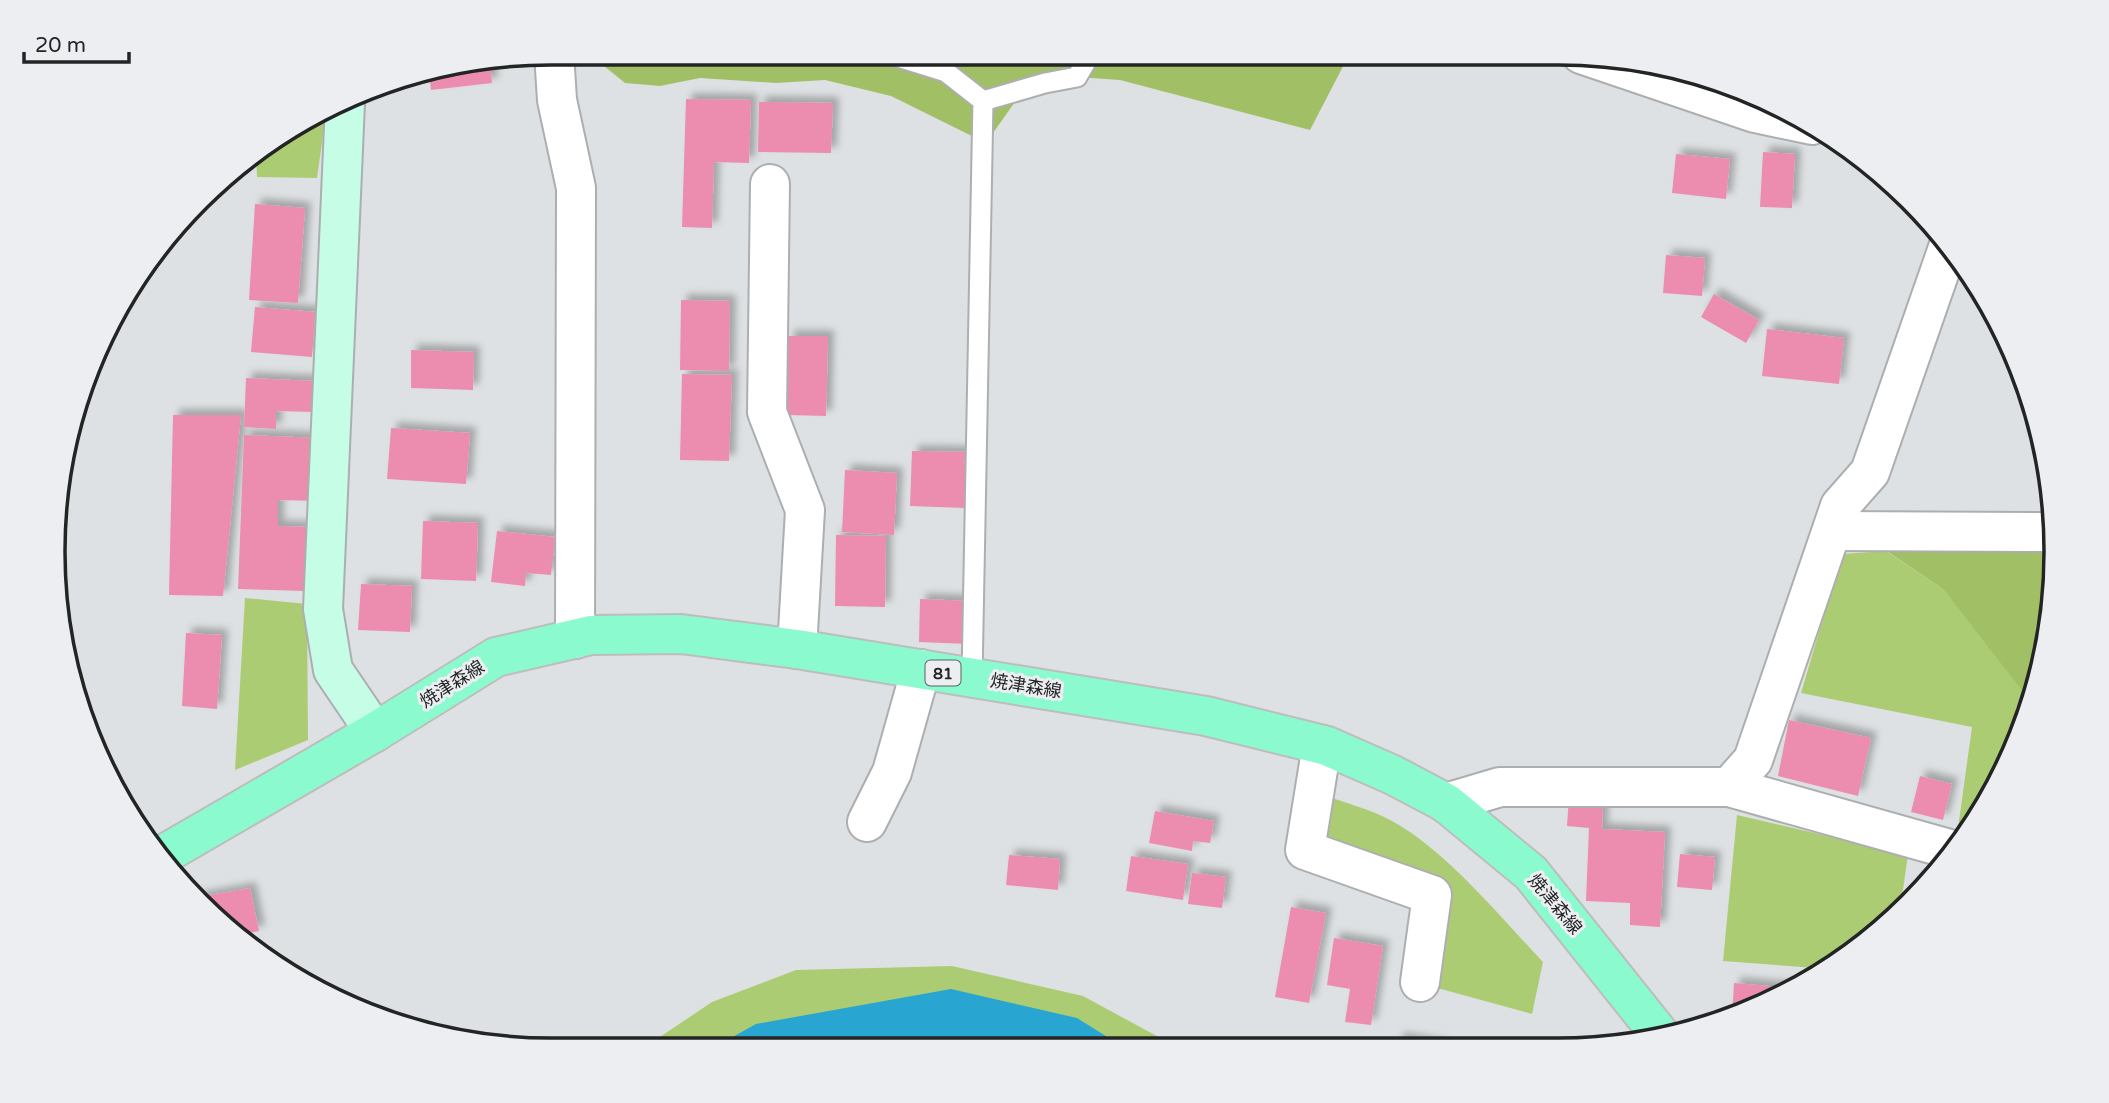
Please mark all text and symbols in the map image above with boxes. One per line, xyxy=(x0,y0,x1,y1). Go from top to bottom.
scale bar xyxy=(24,21,130,65)
text: 20 m xyxy=(35,33,86,58)
street label: 焼津森線 xyxy=(416,656,488,712)
road number: 81 xyxy=(926,660,960,686)
street label: 焼津森線 xyxy=(989,670,1063,702)
street label: 焼津森線 xyxy=(1523,869,1587,939)

